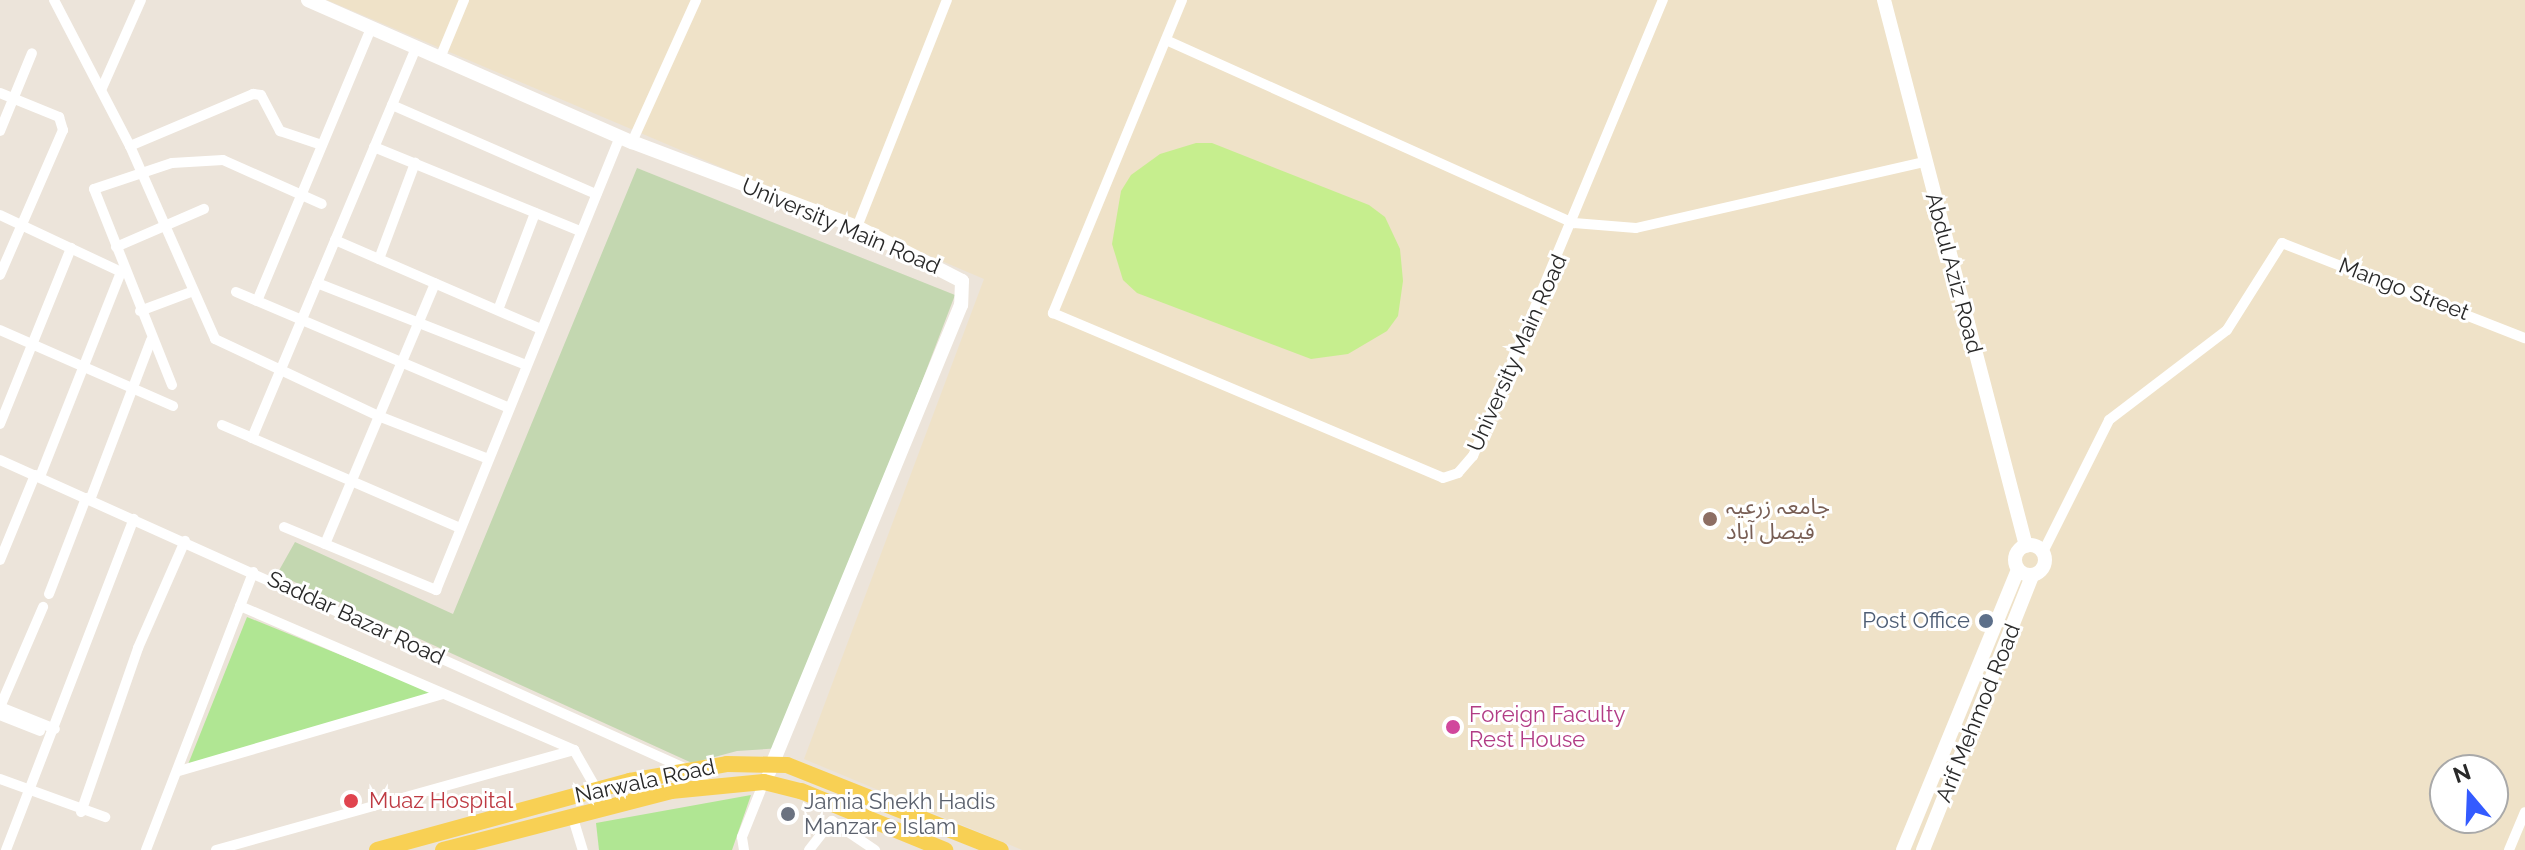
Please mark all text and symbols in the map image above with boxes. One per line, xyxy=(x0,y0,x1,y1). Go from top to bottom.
street label: University Main Road xyxy=(738,172,944,280)
street label: Abdul Aziz Road xyxy=(1920,189,1988,357)
street label: University Main Road xyxy=(1462,250,1572,456)
street label: Mango Street xyxy=(2335,252,2473,326)
place label: جامعہ زرعیہ فیصل آباد xyxy=(1726,493,1830,544)
marker: جامعہ زرعیہ فیصل آباد xyxy=(1701,510,1719,528)
street label: Saddar Bazar Road xyxy=(263,565,449,671)
place label: Post Office xyxy=(1862,608,1970,634)
marker: Post Office xyxy=(1977,612,1995,630)
street label: Arif Mehmod Road xyxy=(1930,620,2026,806)
place label: Foreign Faculty Rest House xyxy=(1469,701,1625,752)
marker: Foreign Faculty Rest House xyxy=(1444,718,1462,736)
street label: Narwala Road xyxy=(573,753,717,809)
north arrow xyxy=(2429,754,2509,834)
text: N xyxy=(2450,758,2474,788)
place label: Muaz Hospital xyxy=(369,788,513,814)
place label: Jamia Shekh Hadis Manzar e Islam xyxy=(804,788,995,840)
marker: Muaz Hospital xyxy=(340,790,362,812)
marker: Jamia Shekh Hadis Manzar e Islam xyxy=(779,805,797,823)

